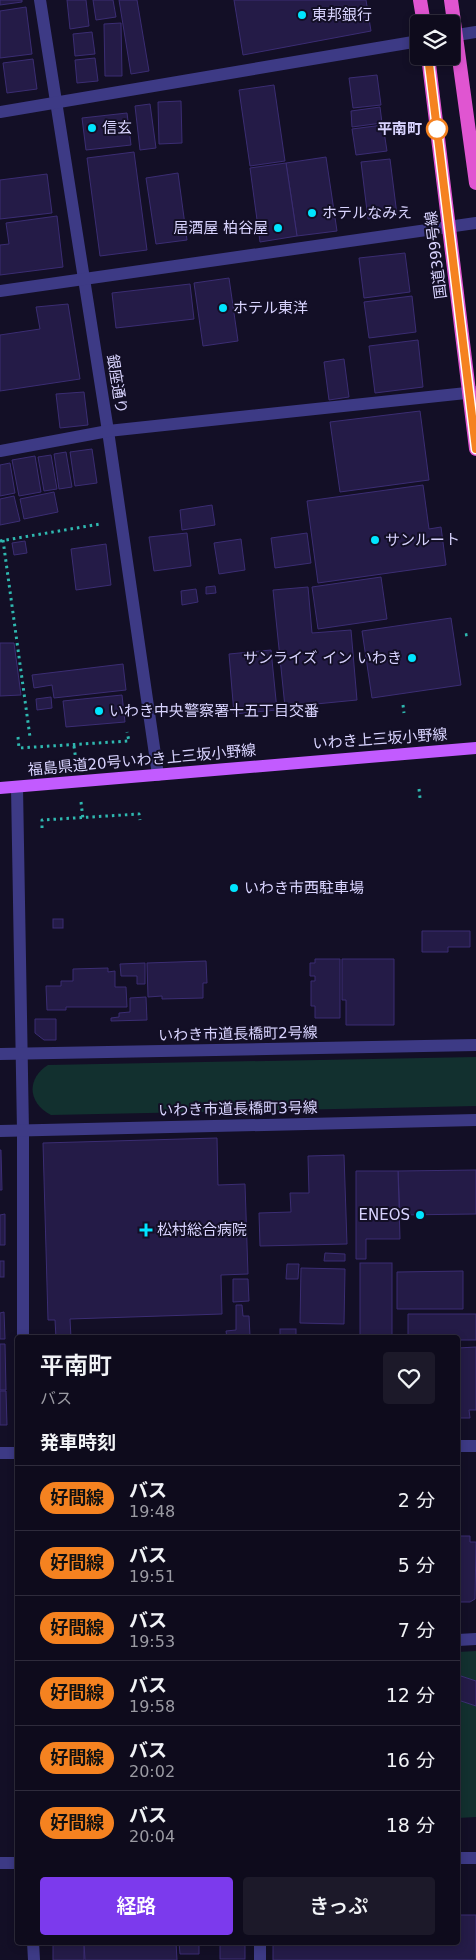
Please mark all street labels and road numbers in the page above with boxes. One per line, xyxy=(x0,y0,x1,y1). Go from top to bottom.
street label: 国道399号線 xyxy=(422,210,450,300)
street label: 銀座通り xyxy=(103,353,131,415)
street label: いわき上三坂小野線 xyxy=(312,725,448,753)
street label: 福島県道20号いわき上三坂小野線 xyxy=(27,741,257,779)
street label: いわき市道長橋町2号線 xyxy=(158,1024,318,1044)
street label: いわき市道長橋町3号線 xyxy=(158,1099,318,1119)

